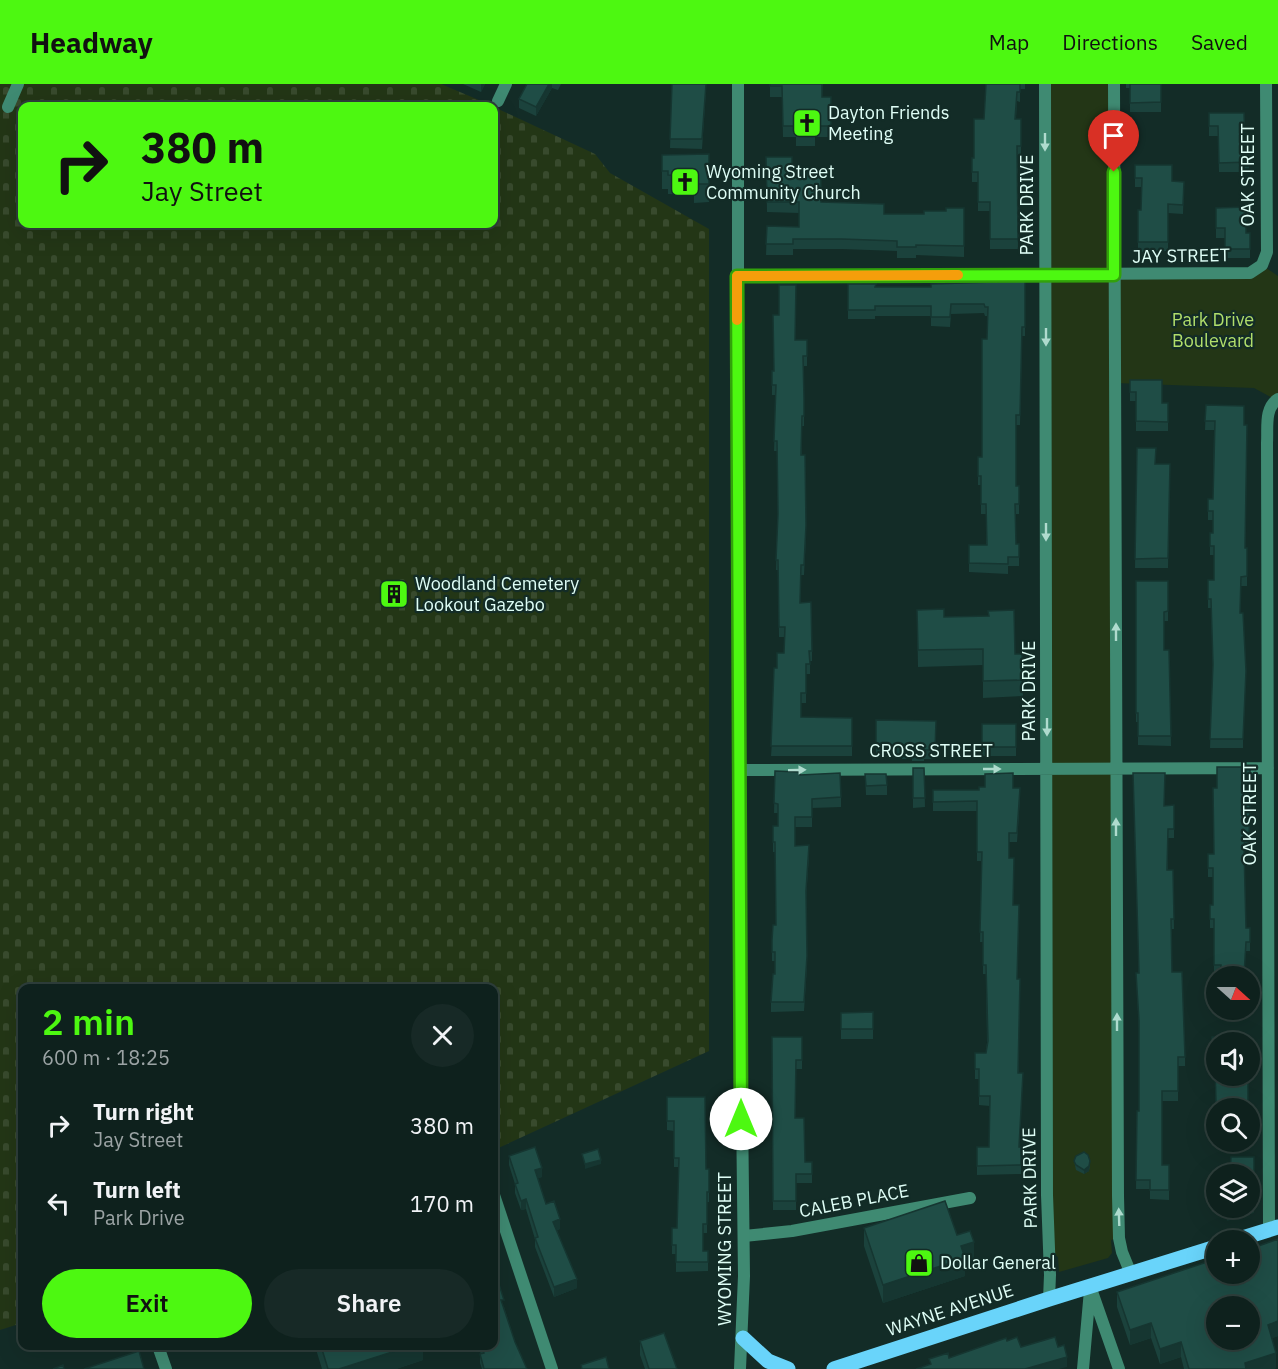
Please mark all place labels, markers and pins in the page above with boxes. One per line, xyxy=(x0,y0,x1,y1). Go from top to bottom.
place label: Dayton Friends Meeting xyxy=(828,101,950,145)
church icon: Dayton Friends Meeting xyxy=(791,107,823,139)
pin xyxy=(1088,110,1139,172)
place label: Wyoming Street Community Church xyxy=(706,160,861,204)
church icon: Wyoming Street Community Church xyxy=(669,166,701,198)
place label: Woodland Cemetery Lookout Gazebo xyxy=(415,572,579,616)
building icon: Woodland Cemetery Lookout Gazebo xyxy=(378,578,410,610)
shop icon: Dollar General xyxy=(903,1247,935,1279)
place label: Dollar General xyxy=(940,1251,1056,1274)

